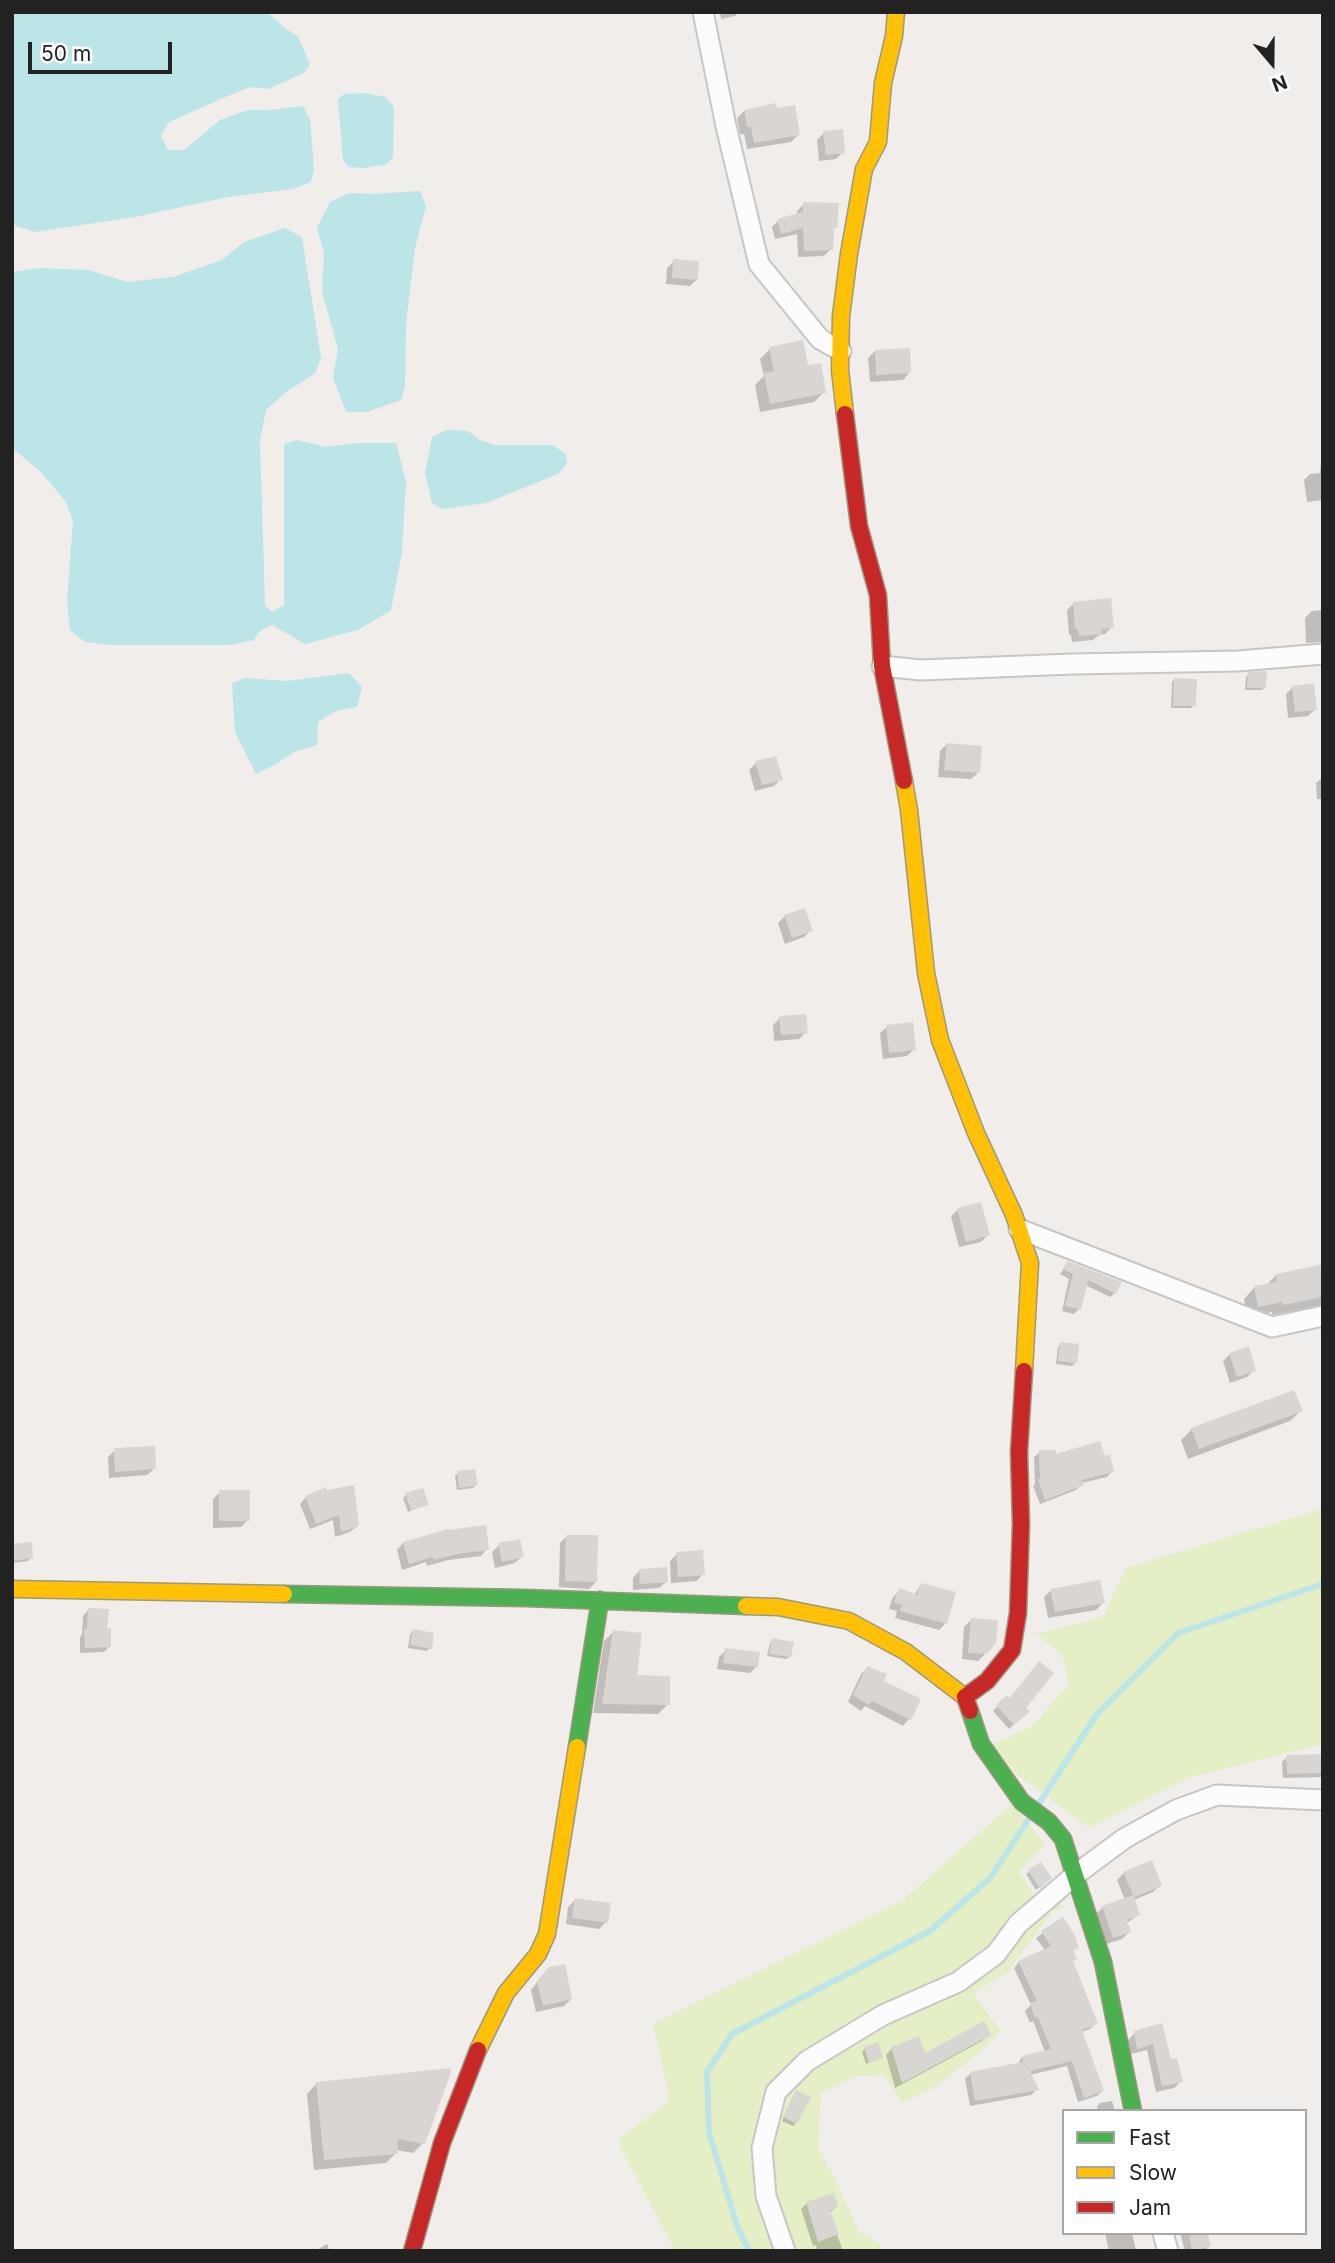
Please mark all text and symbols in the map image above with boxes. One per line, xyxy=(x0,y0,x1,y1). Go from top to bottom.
scale bar xyxy=(32,28,175,72)
north arrow xyxy=(1237,28,1307,98)
text: 50 m xyxy=(41,41,91,66)
text: N xyxy=(1269,70,1290,96)
legend xyxy=(1062,2109,1307,2235)
text: Fast xyxy=(1129,2125,1171,2150)
text: Slow xyxy=(1129,2160,1177,2185)
text: Jam xyxy=(1129,2195,1171,2220)

